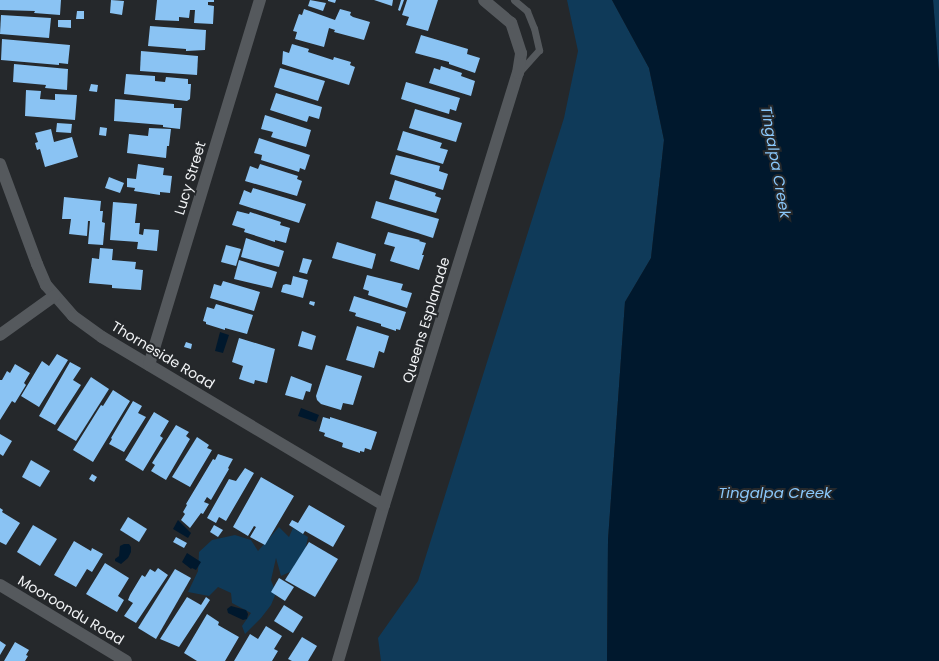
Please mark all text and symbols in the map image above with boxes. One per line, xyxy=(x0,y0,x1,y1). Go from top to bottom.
water label: Tingalpa Creek xyxy=(757,104,795,220)
street label: Lucy Street xyxy=(171,139,209,217)
street label: Queens Esplanade xyxy=(399,255,453,385)
street label: Thorneside Road xyxy=(108,318,218,392)
water label: Tingalpa Creek xyxy=(718,484,832,502)
street label: Mooroondu Road xyxy=(15,572,127,648)

